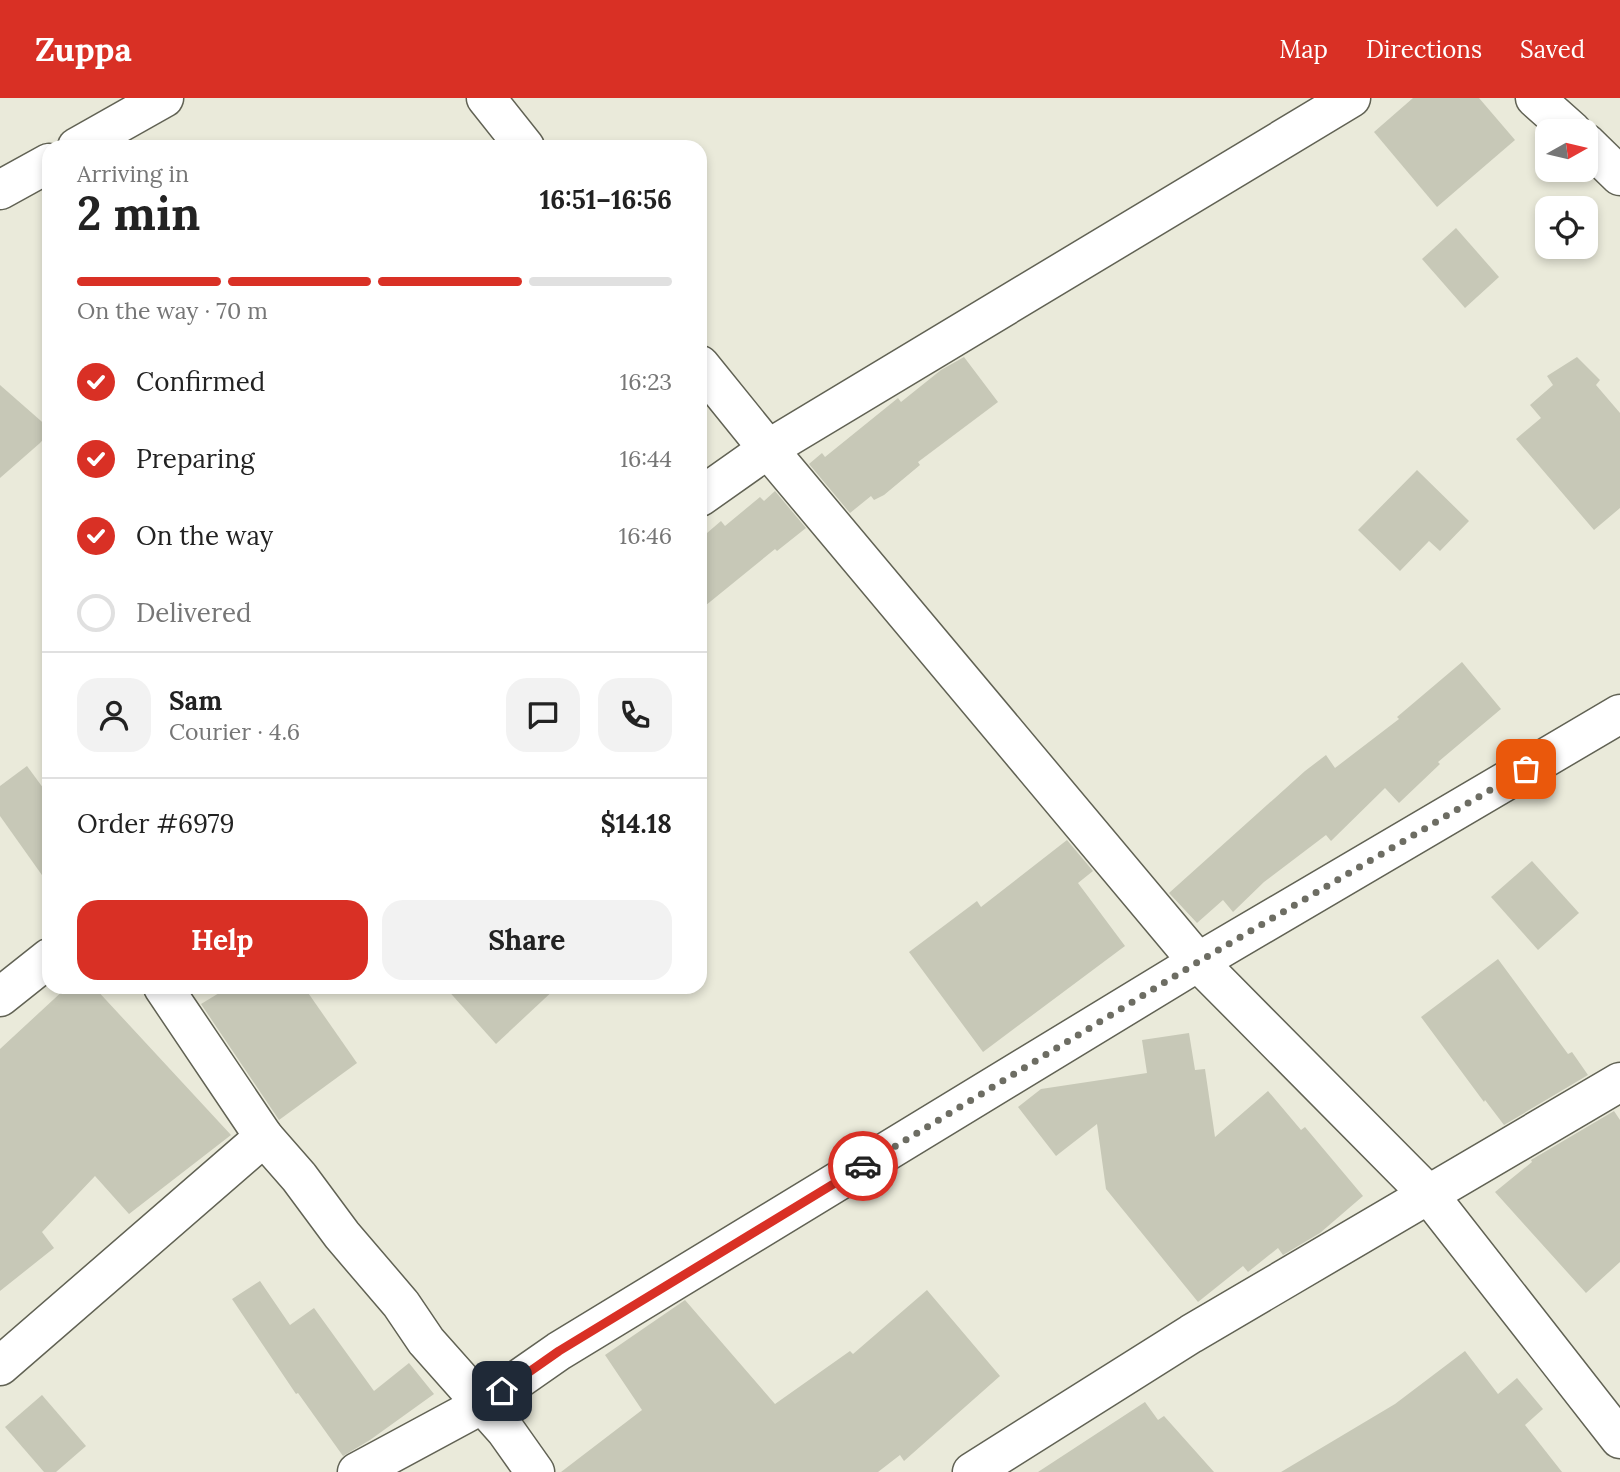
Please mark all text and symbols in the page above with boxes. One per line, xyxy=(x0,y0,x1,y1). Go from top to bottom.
text: Zuppa xyxy=(35,28,132,70)
text: Map xyxy=(1279,34,1328,65)
text: Directions xyxy=(1366,34,1482,65)
text: Saved xyxy=(1520,34,1585,65)
north arrow xyxy=(1535,119,1598,182)
map controls xyxy=(1535,119,1598,259)
text: Arriving in xyxy=(77,159,189,188)
text: 16:51–16:56 xyxy=(540,183,672,216)
text: 2 min xyxy=(77,184,200,243)
button: locate xyxy=(1535,196,1598,259)
text: On the way · 70 m xyxy=(77,296,268,325)
icon: check xyxy=(77,363,115,401)
text: Confirmed xyxy=(136,365,265,398)
text: 16:23 xyxy=(620,367,672,396)
icon: check xyxy=(77,440,115,478)
text: Preparing xyxy=(136,442,255,475)
text: 16:44 xyxy=(620,444,672,473)
icon: check xyxy=(77,517,115,555)
text: On the way xyxy=(136,519,273,552)
text: 16:46 xyxy=(619,521,672,550)
text: Delivered xyxy=(136,596,252,629)
button: person xyxy=(77,678,151,752)
button: chat xyxy=(506,678,580,752)
button: phone xyxy=(598,678,672,752)
text: Sam xyxy=(169,684,222,717)
text: Courier · 4.6 xyxy=(169,717,300,746)
pin xyxy=(1496,739,1556,799)
icon: bag xyxy=(1507,750,1545,788)
text: Order #6979 xyxy=(77,807,234,840)
text: $14.18 xyxy=(600,807,672,840)
button: Help xyxy=(77,900,368,980)
button: Share xyxy=(382,900,672,980)
courier xyxy=(828,1131,898,1201)
icon: car xyxy=(844,1147,882,1185)
pin xyxy=(472,1361,532,1421)
icon: home xyxy=(483,1372,521,1410)

